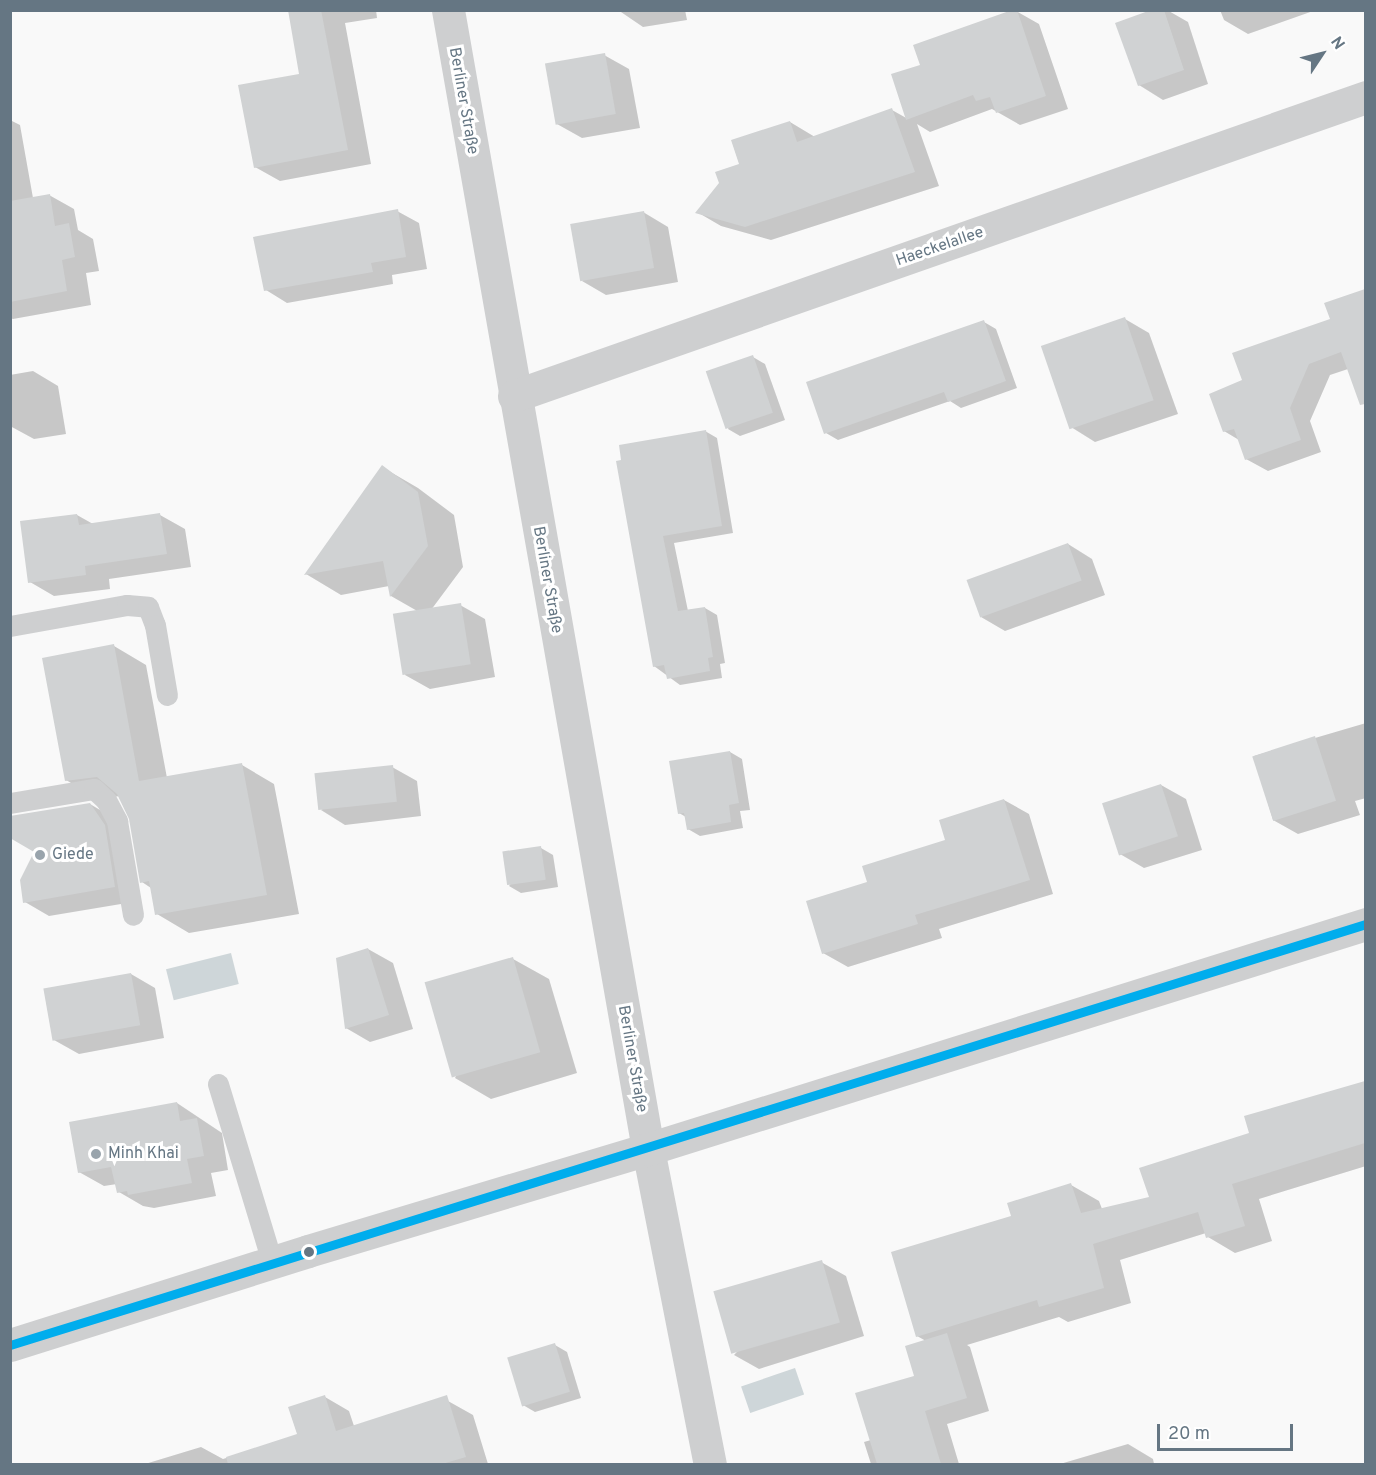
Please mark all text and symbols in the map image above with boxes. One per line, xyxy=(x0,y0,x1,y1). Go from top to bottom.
north arrow xyxy=(1292,24,1352,84)
text: N xyxy=(1325,33,1348,54)
street label: Berliner Straße xyxy=(444,46,482,156)
street label: Haeckelallee xyxy=(894,223,986,271)
street label: Berliner Straße xyxy=(528,525,566,635)
place label: Giede xyxy=(52,845,94,865)
marker: Giede xyxy=(33,848,47,862)
street label: Berliner Straße xyxy=(613,1004,651,1114)
place label: Minh Khai xyxy=(108,1144,179,1164)
marker: Minh Khai xyxy=(89,1147,103,1161)
unlabelled marker xyxy=(303,1246,315,1258)
scale bar xyxy=(1160,1412,1296,1450)
text: 20 m xyxy=(1168,1423,1210,1446)

